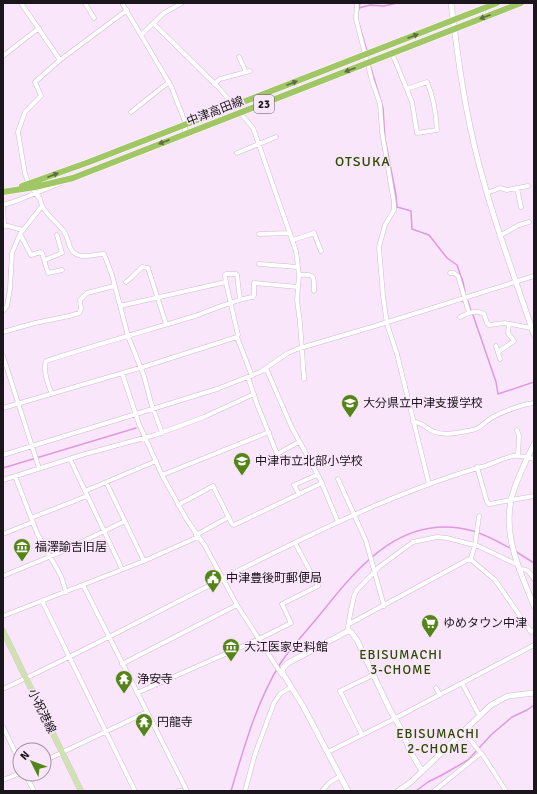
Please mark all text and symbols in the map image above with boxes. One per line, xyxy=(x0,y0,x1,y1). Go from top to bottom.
one-way arrow xyxy=(478,15,490,21)
one-way arrow xyxy=(408,32,420,38)
one-way arrow xyxy=(344,67,356,73)
one-way arrow xyxy=(286,79,298,85)
street label: 中津高田線 xyxy=(184,94,246,129)
road number: 23 xyxy=(254,95,274,113)
one-way arrow xyxy=(158,140,170,146)
district label: OTSUKA xyxy=(335,153,391,170)
one-way arrow xyxy=(48,172,60,178)
school or university icon: 大分県立中津支援学校 xyxy=(340,393,360,418)
place label: 大分県立中津支援学校 xyxy=(363,396,483,411)
school or university icon: 中津市立北部小学校 xyxy=(232,451,252,476)
place label: 中津市立北部小学校 xyxy=(255,454,363,469)
museum icon: 福澤諭吉旧居 xyxy=(12,537,32,562)
place label: 福澤諭吉旧居 xyxy=(35,540,107,555)
public building icon: 中津豊後町郵便局 xyxy=(203,568,223,593)
place label: 中津豊後町郵便局 xyxy=(226,571,322,586)
supermarket icon: ゆめタウン中津 xyxy=(420,613,440,638)
place label: ゆめタウン中津 xyxy=(443,616,527,631)
museum icon: 大江医家史料館 xyxy=(221,637,241,662)
place label: 大江医家史料館 xyxy=(244,640,328,655)
district label: EBISUMACHI 3-CHOME xyxy=(359,647,443,678)
temple icon: 浄安寺 xyxy=(114,669,134,694)
place label: 浄安寺 xyxy=(137,672,173,687)
street label: 小祝港線 xyxy=(24,686,59,736)
temple icon: 円龍寺 xyxy=(134,712,154,737)
place label: 円龍寺 xyxy=(157,715,193,730)
district label: EBISUMACHI 2-CHOME xyxy=(396,726,480,757)
north arrow xyxy=(12,742,52,782)
text: N xyxy=(18,748,32,763)

